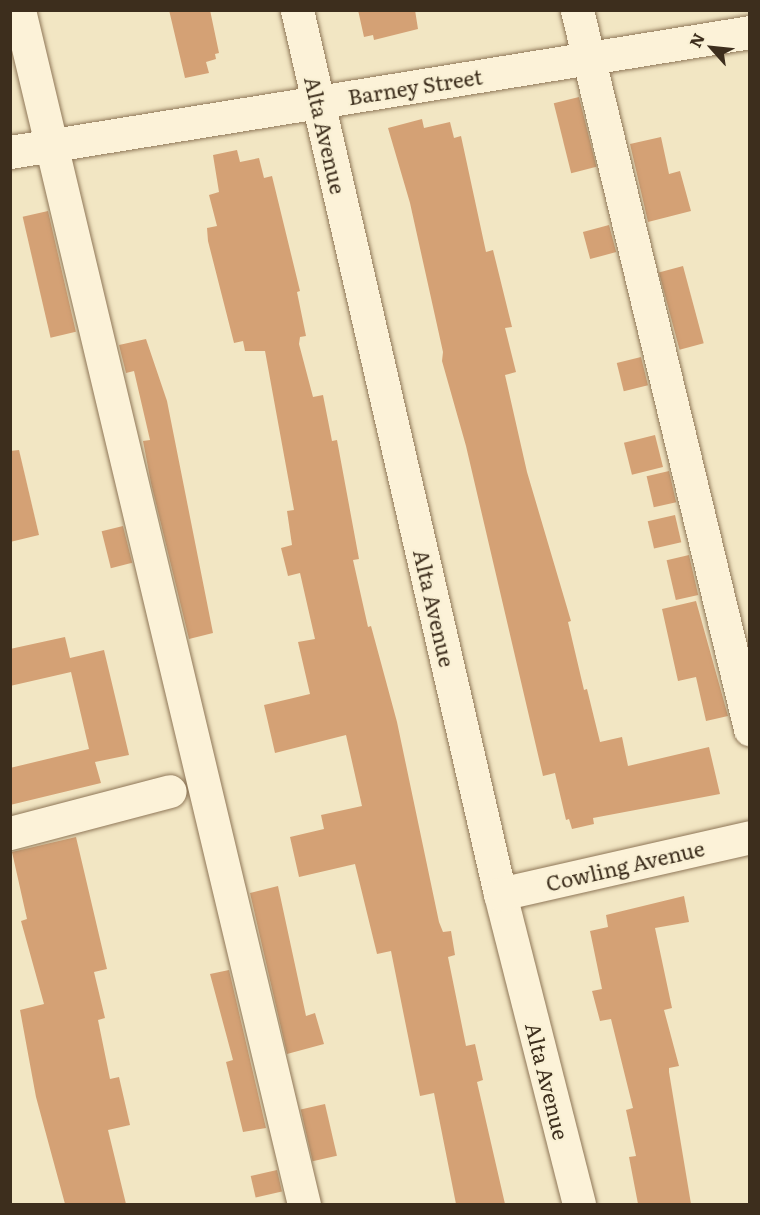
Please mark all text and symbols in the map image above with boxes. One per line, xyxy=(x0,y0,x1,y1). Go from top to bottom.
north arrow xyxy=(682,18,742,78)
text: N xyxy=(682,28,710,51)
street label: Barney Street xyxy=(346,63,484,109)
street label: Alta Avenue xyxy=(300,74,352,196)
street label: Alta Avenue xyxy=(409,547,461,669)
street label: Cowling Avenue xyxy=(543,835,707,895)
street label: Alta Avenue xyxy=(521,1020,575,1142)

